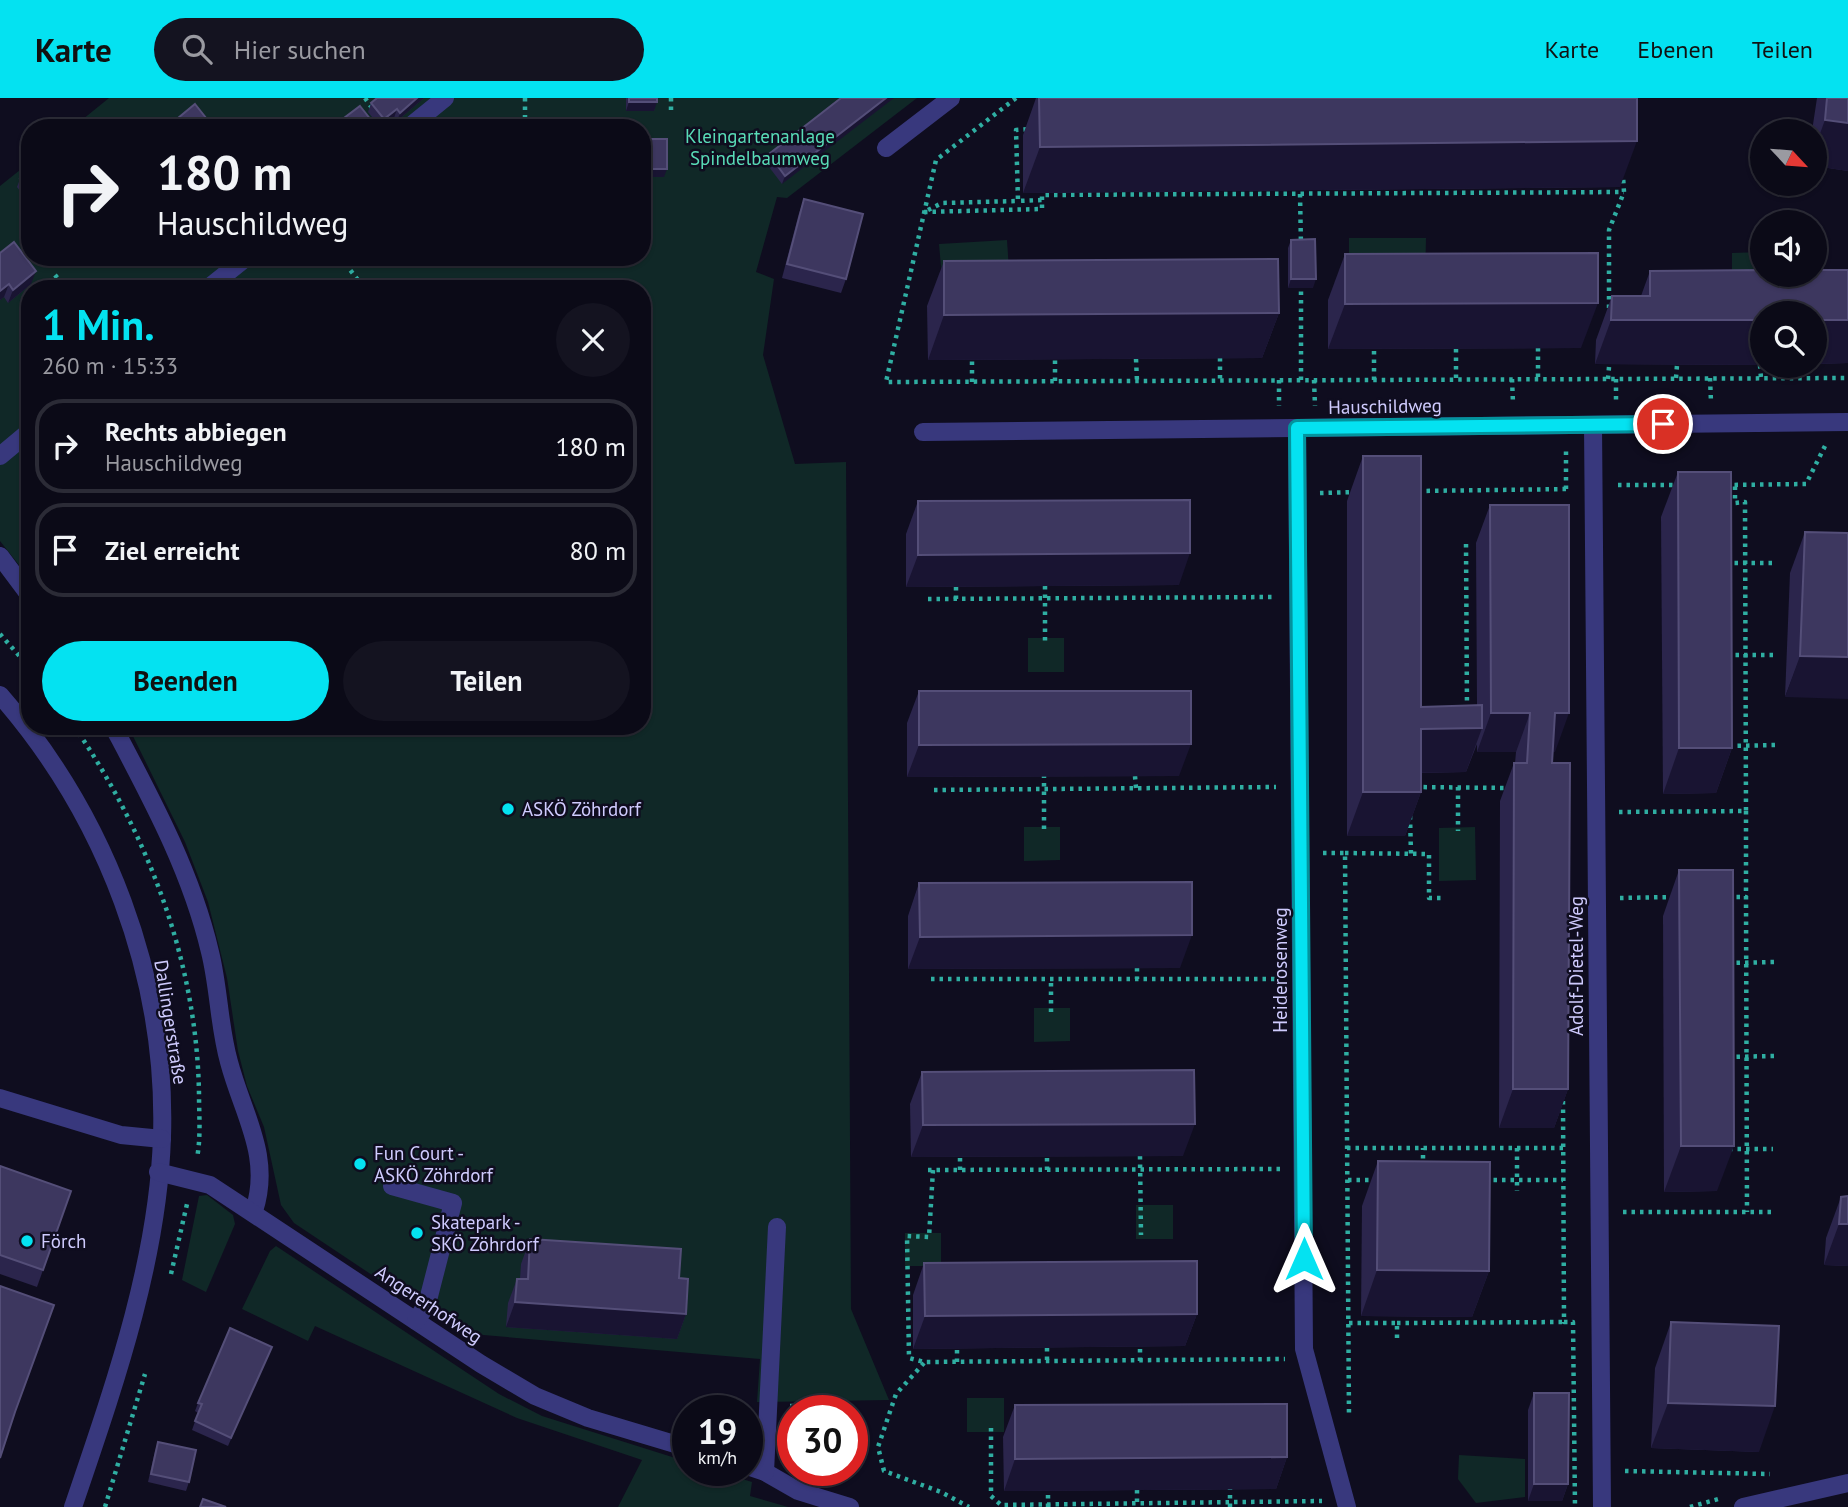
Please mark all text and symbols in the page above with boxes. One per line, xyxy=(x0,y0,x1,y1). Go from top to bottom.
search box xyxy=(154,18,644,81)
text: Karte xyxy=(35,28,112,71)
icon: search xyxy=(178,30,216,68)
text: Hier suchen xyxy=(234,33,366,66)
text: Karte xyxy=(1545,34,1599,65)
text: Ebenen xyxy=(1637,34,1714,65)
text: Teilen xyxy=(1752,34,1813,65)
north arrow xyxy=(1750,119,1827,196)
map controls xyxy=(1750,119,1827,378)
park label: Kleingartenanlage Spindelbaumweg xyxy=(685,124,835,170)
text: 180 m xyxy=(157,140,292,204)
icon: right xyxy=(42,147,133,238)
text: Hauschildweg xyxy=(157,202,348,244)
button: sound xyxy=(1750,210,1827,287)
text: 1 Min. xyxy=(42,297,155,352)
button: search xyxy=(1750,301,1827,378)
button: close xyxy=(556,303,630,377)
text: 260 m · 15:33 xyxy=(42,351,178,380)
street label: Hauschildweg xyxy=(1328,393,1442,419)
pin xyxy=(1633,394,1693,454)
icon: arrive xyxy=(1644,405,1682,443)
text: Rechts abbiegen xyxy=(105,415,287,448)
icon: right xyxy=(46,427,84,465)
text: 180 m xyxy=(555,430,626,463)
text: Hauschildweg xyxy=(105,448,243,477)
icon: arrive xyxy=(46,531,84,569)
text: Ziel erreicht xyxy=(105,534,240,567)
text: 80 m xyxy=(570,534,626,567)
button: Beenden xyxy=(42,641,329,721)
button: Teilen xyxy=(343,641,630,721)
place label: ASKÖ Zöhrdorf xyxy=(522,797,642,821)
marker: ASKÖ Zöhrdorf xyxy=(500,801,516,817)
street label: Adolf-Dietel-Weg xyxy=(1564,896,1588,1036)
street label: Heiderosenweg xyxy=(1268,907,1292,1033)
street label: Dallingerstraße xyxy=(149,958,193,1086)
place label: Fun Court - ASKÖ Zöhrdorf xyxy=(374,1141,494,1187)
marker: Fun Court - ASKÖ Zöhrdorf xyxy=(352,1156,368,1172)
place label: Skatepark - SKÖ Zöhrdorf xyxy=(431,1210,540,1256)
position arrow xyxy=(1267,1222,1341,1296)
marker: Skatepark - SKÖ Zöhrdorf xyxy=(409,1225,425,1241)
place label: Förch xyxy=(41,1229,86,1253)
marker: Förch xyxy=(19,1233,35,1249)
street label: Angererhofweg xyxy=(371,1259,487,1349)
speed limit sign: 30 xyxy=(777,1395,868,1486)
text: 19 xyxy=(698,1408,737,1454)
text: km/h xyxy=(698,1446,737,1469)

